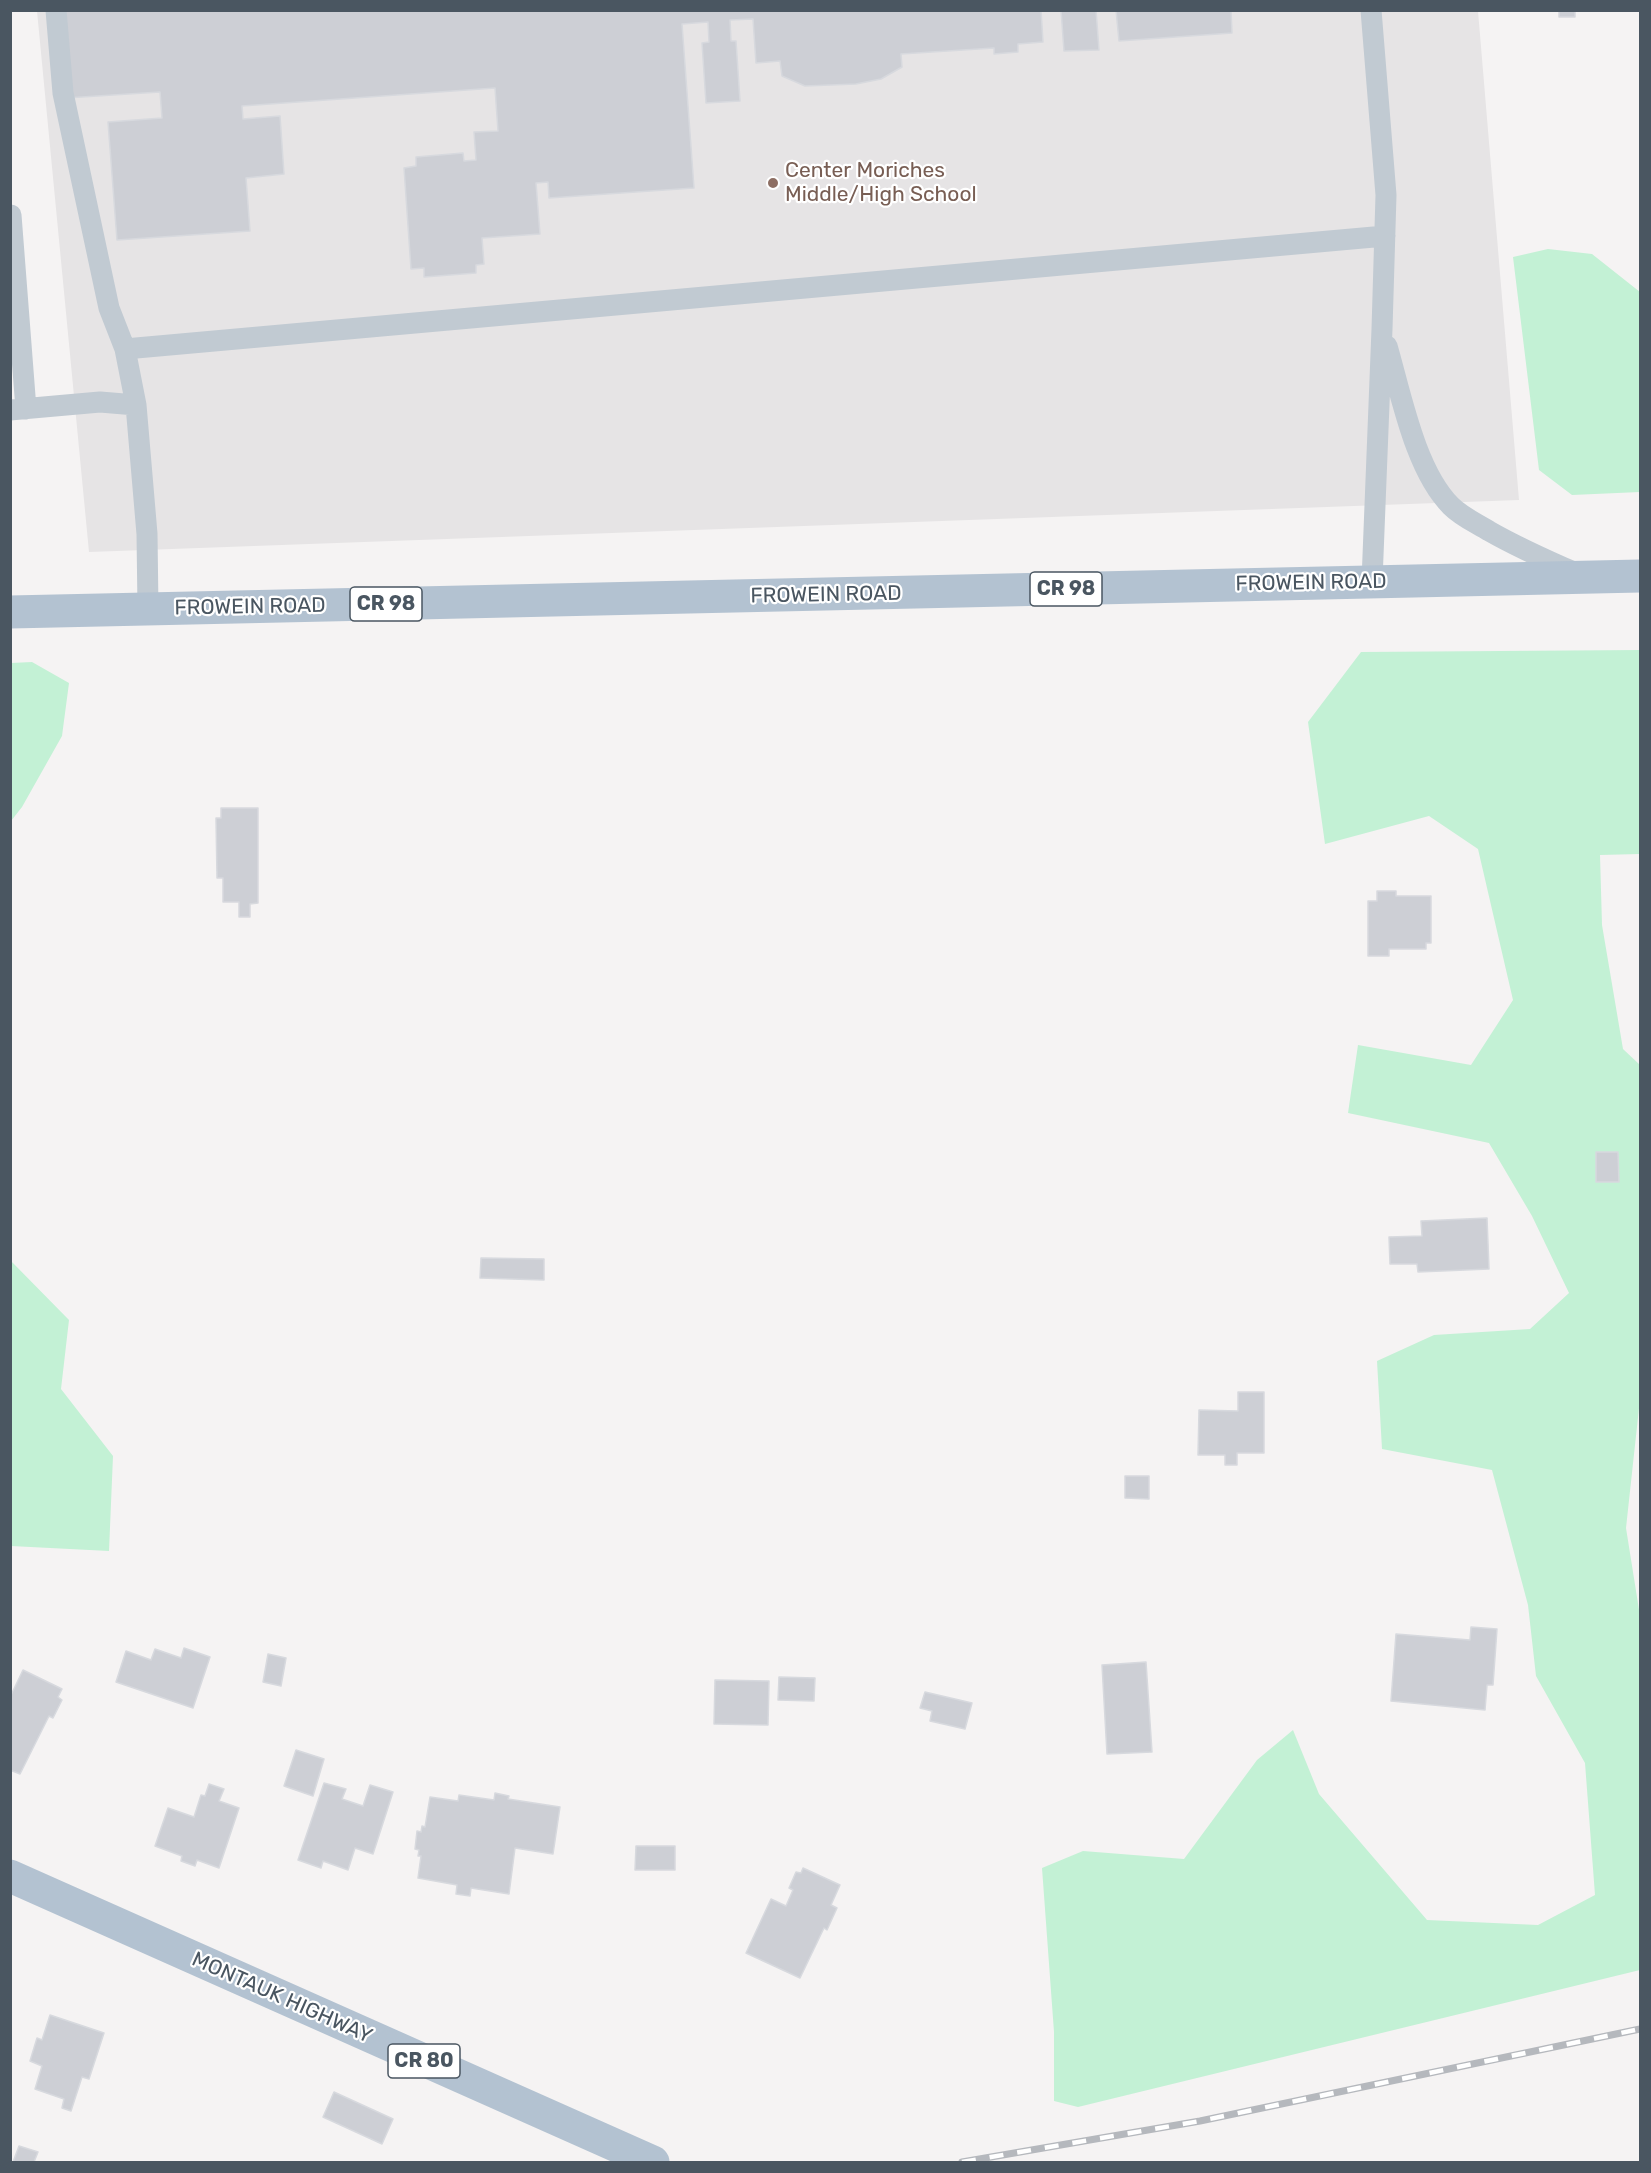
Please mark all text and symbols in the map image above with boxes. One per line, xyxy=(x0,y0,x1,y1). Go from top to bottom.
place label: Center Moriches Middle/High School xyxy=(785,158,977,208)
marker: Center Moriches Middle/High School xyxy=(766,176,780,190)
street label: FROWEIN ROAD xyxy=(1235,569,1387,597)
road number: CR 98 xyxy=(1030,572,1102,606)
street label: FROWEIN ROAD xyxy=(750,581,902,609)
road number: CR 98 xyxy=(350,587,422,621)
street label: FROWEIN ROAD xyxy=(174,593,326,621)
street label: MONTAUK HIGHWAY xyxy=(188,1947,376,2049)
road number: CR 80 xyxy=(388,2044,460,2078)

